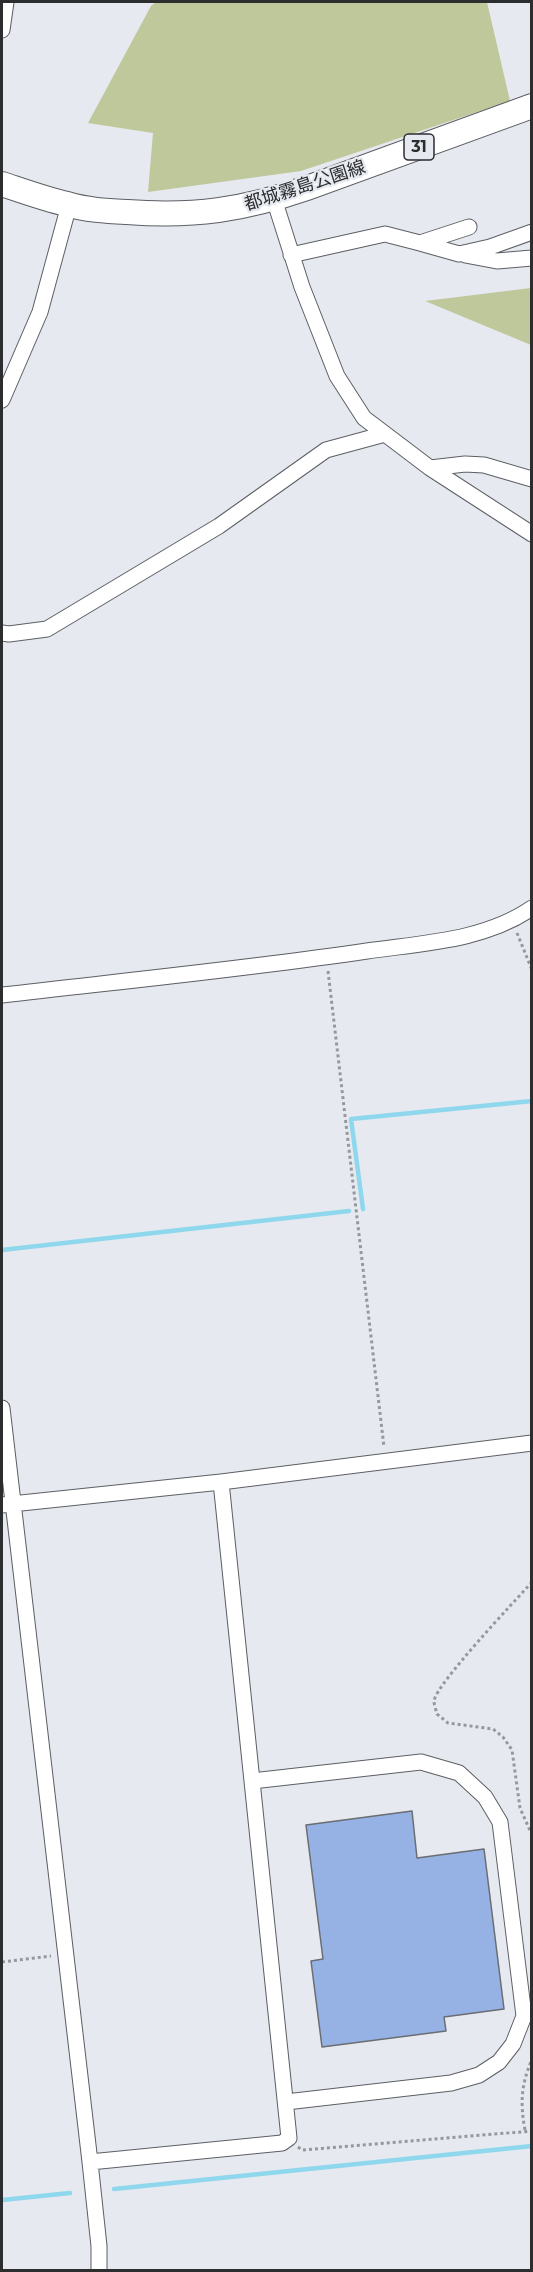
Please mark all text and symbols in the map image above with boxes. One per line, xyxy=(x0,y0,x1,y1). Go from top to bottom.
road number: 31 xyxy=(404,134,434,160)
street label: 都城霧島公園線 xyxy=(242,156,368,216)

